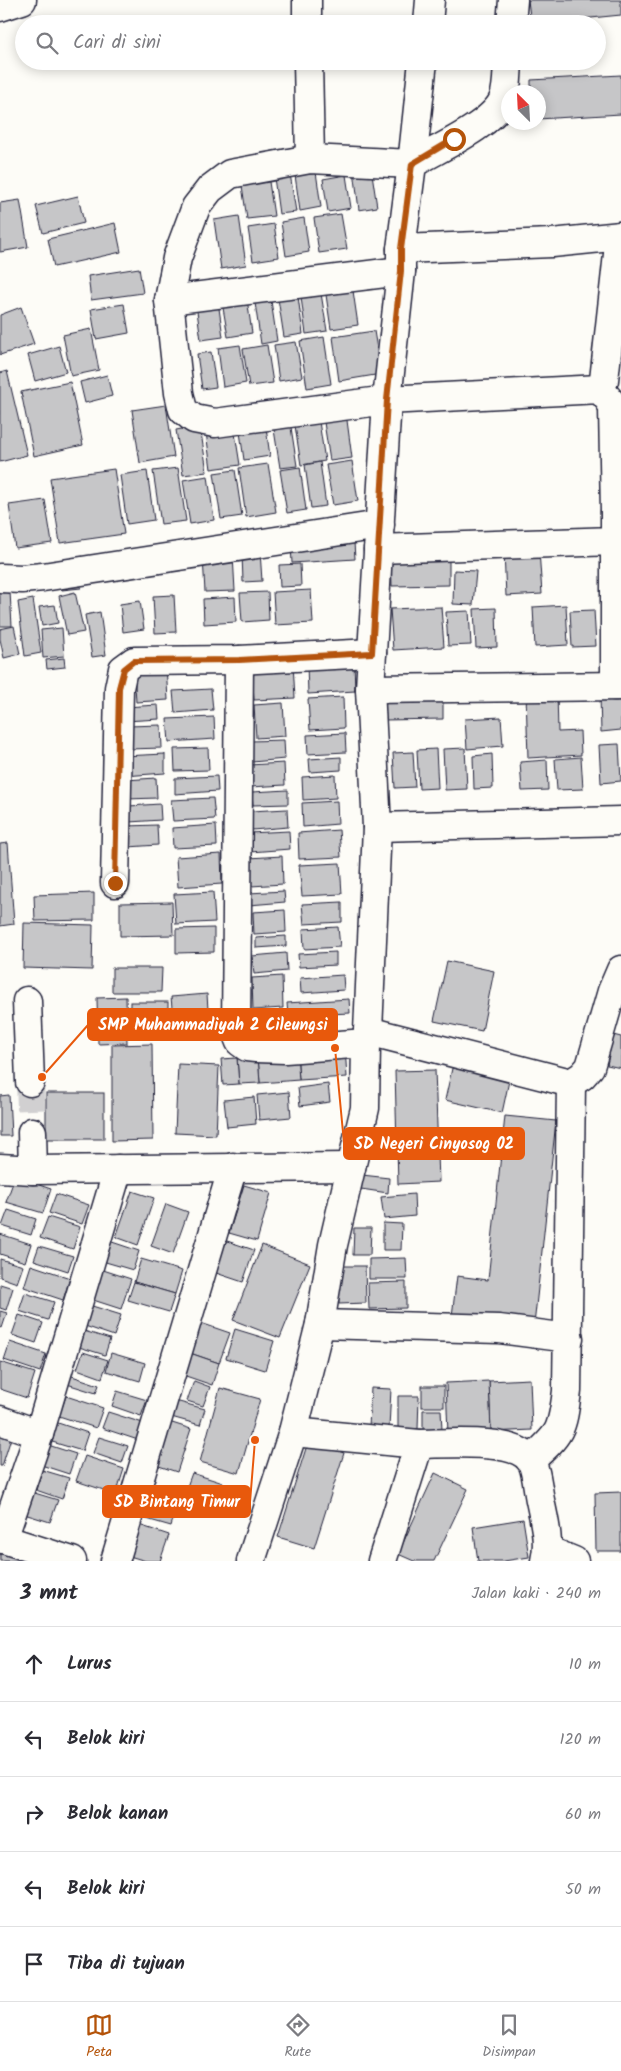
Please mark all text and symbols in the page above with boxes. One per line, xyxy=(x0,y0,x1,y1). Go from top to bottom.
search box xyxy=(15,15,606,70)
text: Cari di sini xyxy=(73,28,161,58)
icon: search xyxy=(33,29,61,57)
north arrow xyxy=(501,85,546,130)
route start xyxy=(443,128,466,151)
route end xyxy=(104,872,127,895)
callout: SMP Muhammadiyah 2 Cileungsi xyxy=(88,1009,337,1040)
text: SMP Muhammadiyah 2 Cileungsi xyxy=(98,1013,328,1038)
callout: SD Negeri Cinyosog 02 xyxy=(344,1128,524,1159)
text: SD Negeri Cinyosog 02 xyxy=(354,1132,514,1157)
callout: SD Bintang Timur xyxy=(103,1486,250,1517)
text: SD Bintang Timur xyxy=(114,1490,241,1515)
text: 3 mnt xyxy=(20,1577,78,1610)
text: Jalan kaki · 240 m xyxy=(471,1581,601,1606)
text: Lurus xyxy=(67,1649,112,1679)
icon: ahead xyxy=(20,1650,48,1678)
text: 10 m xyxy=(569,1652,601,1677)
text: Belok kiri xyxy=(67,1724,145,1754)
icon: left xyxy=(20,1725,48,1753)
text: 120 m xyxy=(560,1727,601,1752)
text: Belok kanan xyxy=(67,1799,168,1829)
icon: right xyxy=(20,1800,48,1828)
text: 60 m xyxy=(565,1802,601,1827)
text: Belok kiri xyxy=(67,1874,145,1904)
icon: left xyxy=(20,1875,48,1903)
text: 50 m xyxy=(565,1877,601,1902)
text: Tiba di tujuan xyxy=(67,1949,185,1979)
icon: arrive xyxy=(20,1950,48,1978)
tab: Peta xyxy=(85,2011,113,2063)
tab: Rute xyxy=(284,2011,312,2063)
tab: Disimpan xyxy=(482,2011,536,2063)

